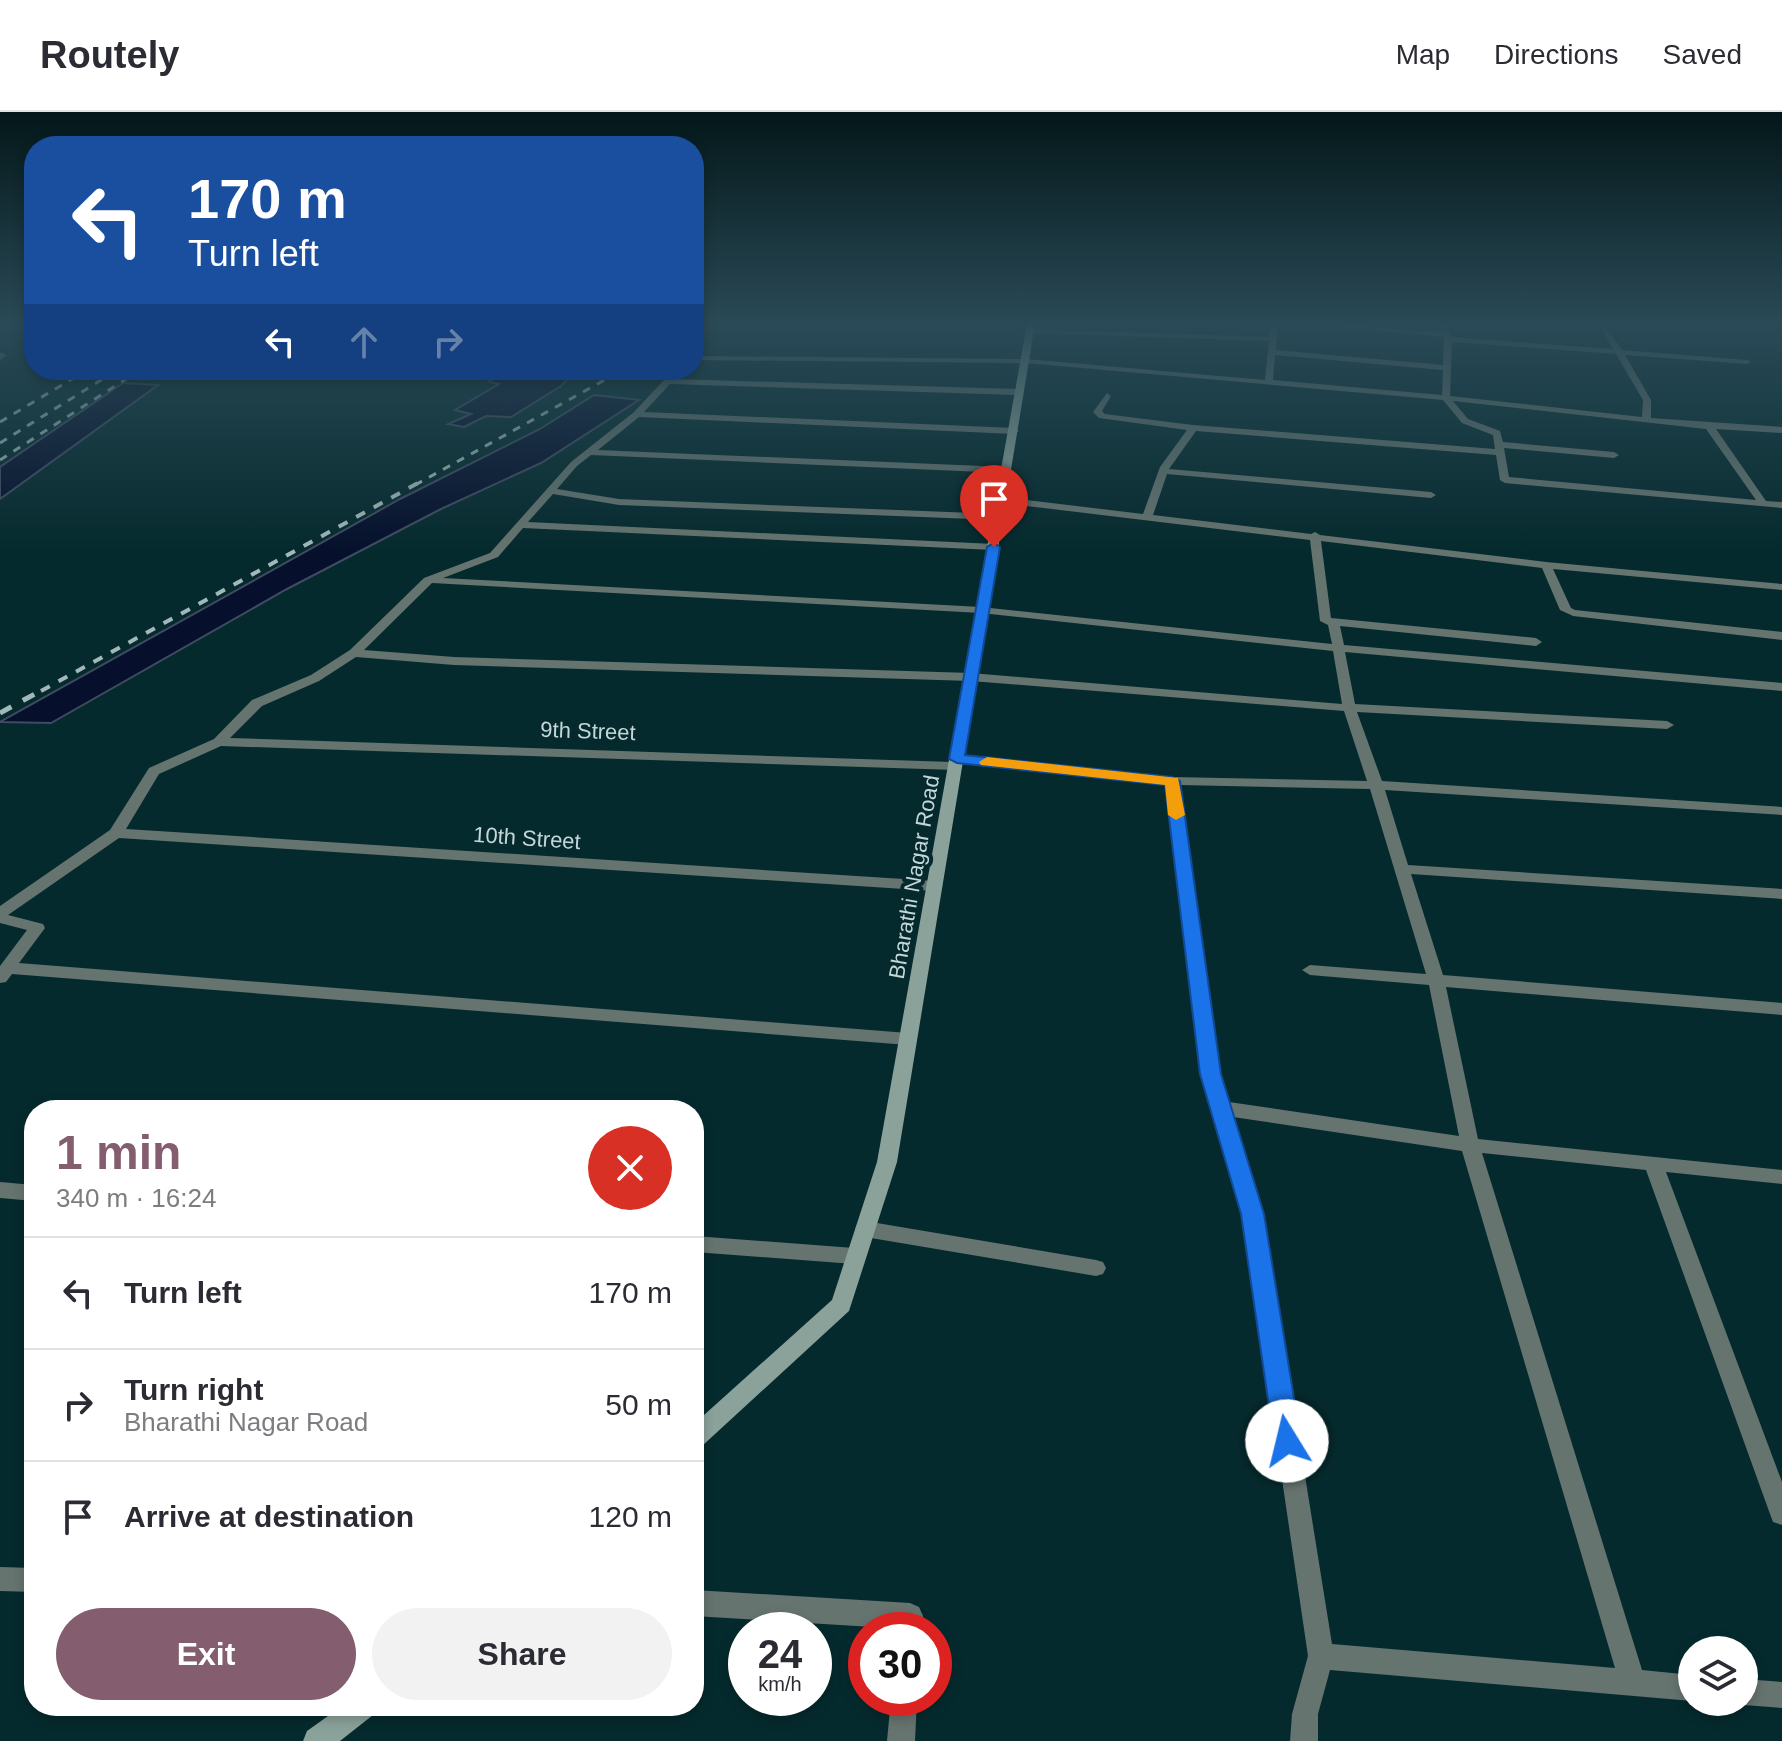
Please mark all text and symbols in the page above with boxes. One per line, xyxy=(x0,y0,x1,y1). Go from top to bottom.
text: Routely xyxy=(40,34,179,76)
text: Map xyxy=(1396,39,1450,70)
text: Directions xyxy=(1494,39,1619,70)
text: Saved xyxy=(1663,39,1742,70)
text: 170 m xyxy=(188,167,347,230)
icon: left xyxy=(56,168,160,272)
text: Turn left xyxy=(188,233,319,274)
icon: left xyxy=(258,320,302,364)
icon: ahead xyxy=(342,320,386,364)
icon: right xyxy=(426,320,470,364)
pin xyxy=(960,465,1028,547)
icon: arrive xyxy=(972,477,1016,521)
street label: 9th Street xyxy=(540,717,636,745)
street label: Bharathi Nagar Road xyxy=(884,773,944,981)
street label: 10th Street xyxy=(472,822,582,854)
text: 1 min xyxy=(56,1126,181,1179)
button: close xyxy=(588,1126,672,1210)
text: 340 m · 16:24 xyxy=(56,1183,216,1213)
icon: left xyxy=(56,1271,100,1315)
text: Turn left xyxy=(124,1276,242,1309)
text: 170 m xyxy=(589,1276,672,1309)
text: Turn right xyxy=(124,1373,263,1406)
icon: right xyxy=(56,1383,100,1427)
text: 50 m xyxy=(605,1388,672,1421)
position arrow xyxy=(1245,1399,1329,1483)
text: Bharathi Nagar Road xyxy=(124,1407,368,1437)
icon: arrive xyxy=(56,1495,100,1539)
text: Arrive at destination xyxy=(124,1500,414,1533)
text: 120 m xyxy=(589,1500,672,1533)
button: Exit xyxy=(56,1608,356,1700)
button: Share xyxy=(372,1608,672,1700)
speed limit sign: 30 xyxy=(848,1612,952,1716)
text: 24 xyxy=(758,1632,802,1676)
map controls xyxy=(1678,1636,1758,1716)
button: layers xyxy=(1678,1636,1758,1716)
text: km/h xyxy=(758,1673,802,1695)

